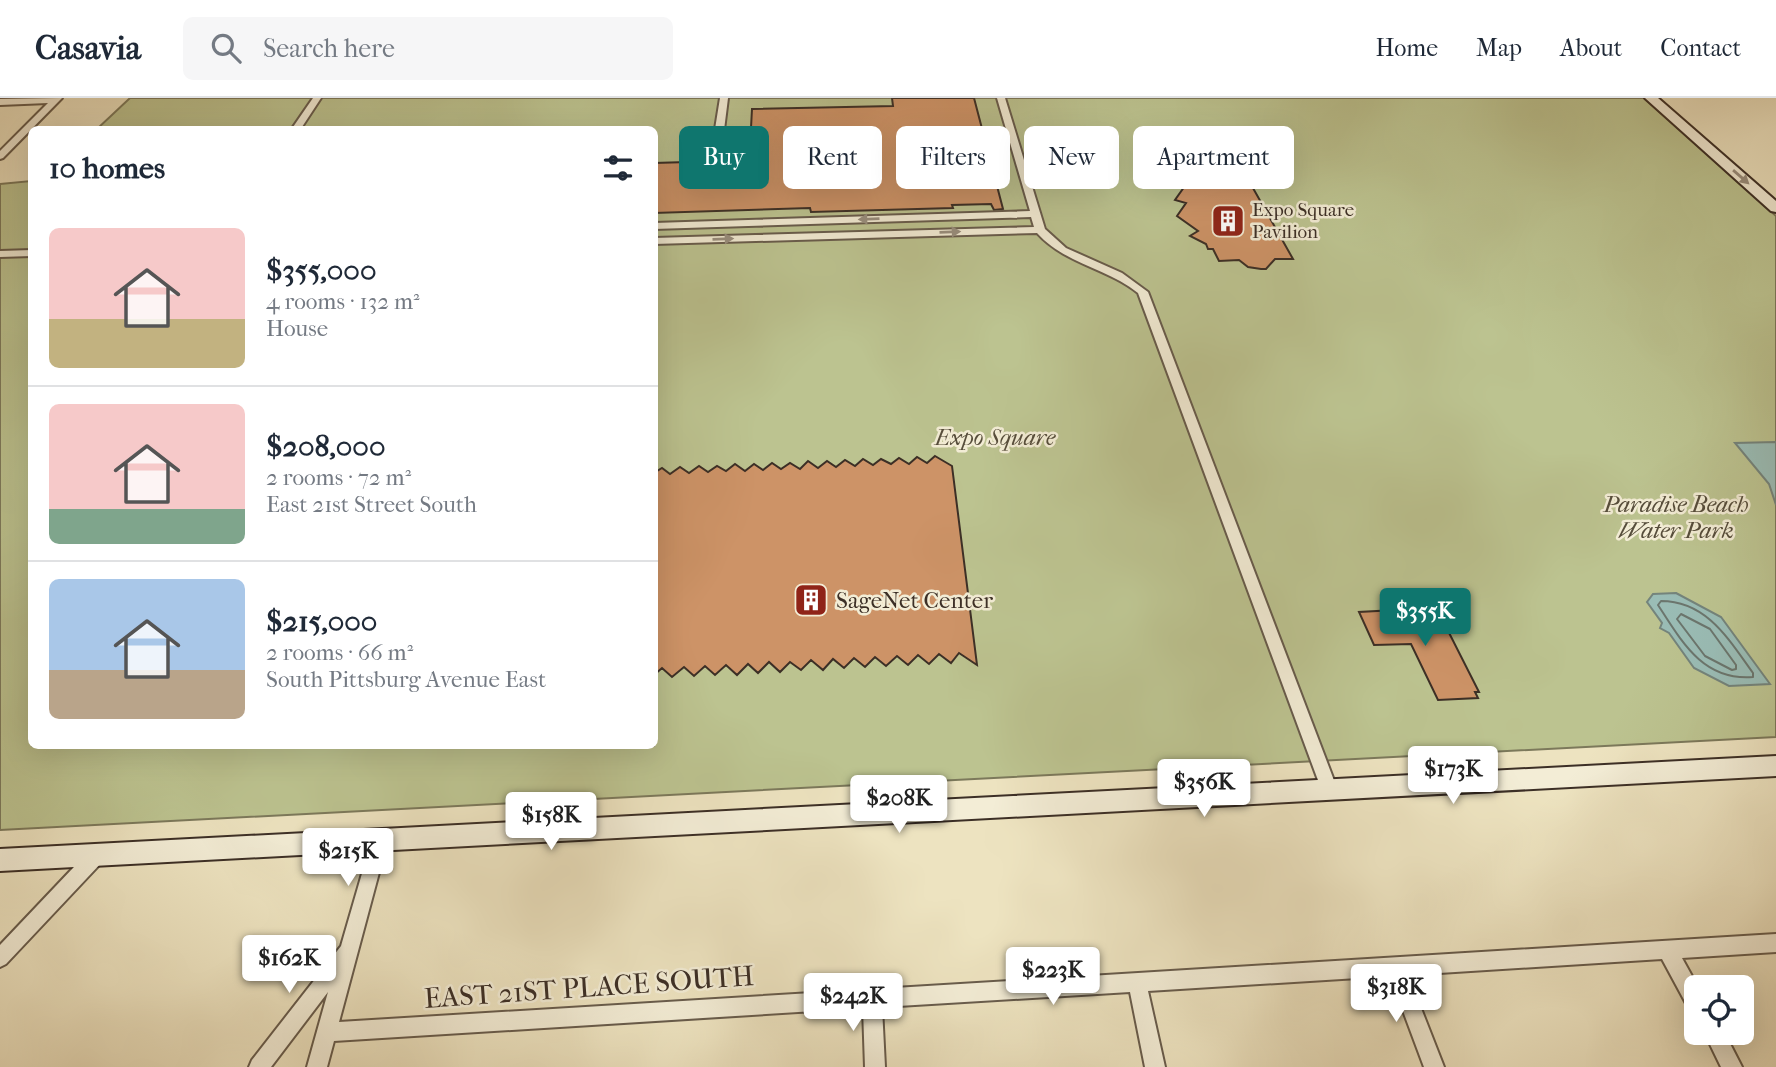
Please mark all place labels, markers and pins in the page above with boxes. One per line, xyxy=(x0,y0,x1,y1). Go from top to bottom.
place label: Expo Square Pavilion xyxy=(1252,199,1354,243)
building icon: Expo Square Pavilion xyxy=(1209,202,1247,240)
building icon: SageNet Center xyxy=(792,581,830,619)
place label: SageNet Center xyxy=(836,587,993,614)
pin: $355K xyxy=(1376,588,1474,648)
pin: $173K xyxy=(1404,746,1502,806)
pin: $356K xyxy=(1155,760,1253,819)
pin: $208K xyxy=(850,776,948,835)
pin: $158K xyxy=(502,792,600,852)
pin: $215K xyxy=(299,828,397,888)
pin: $162K xyxy=(240,936,338,995)
pin: $223K xyxy=(1004,948,1102,1007)
pin: $318K xyxy=(1347,964,1445,1024)
pin: $242K xyxy=(804,974,902,1033)

